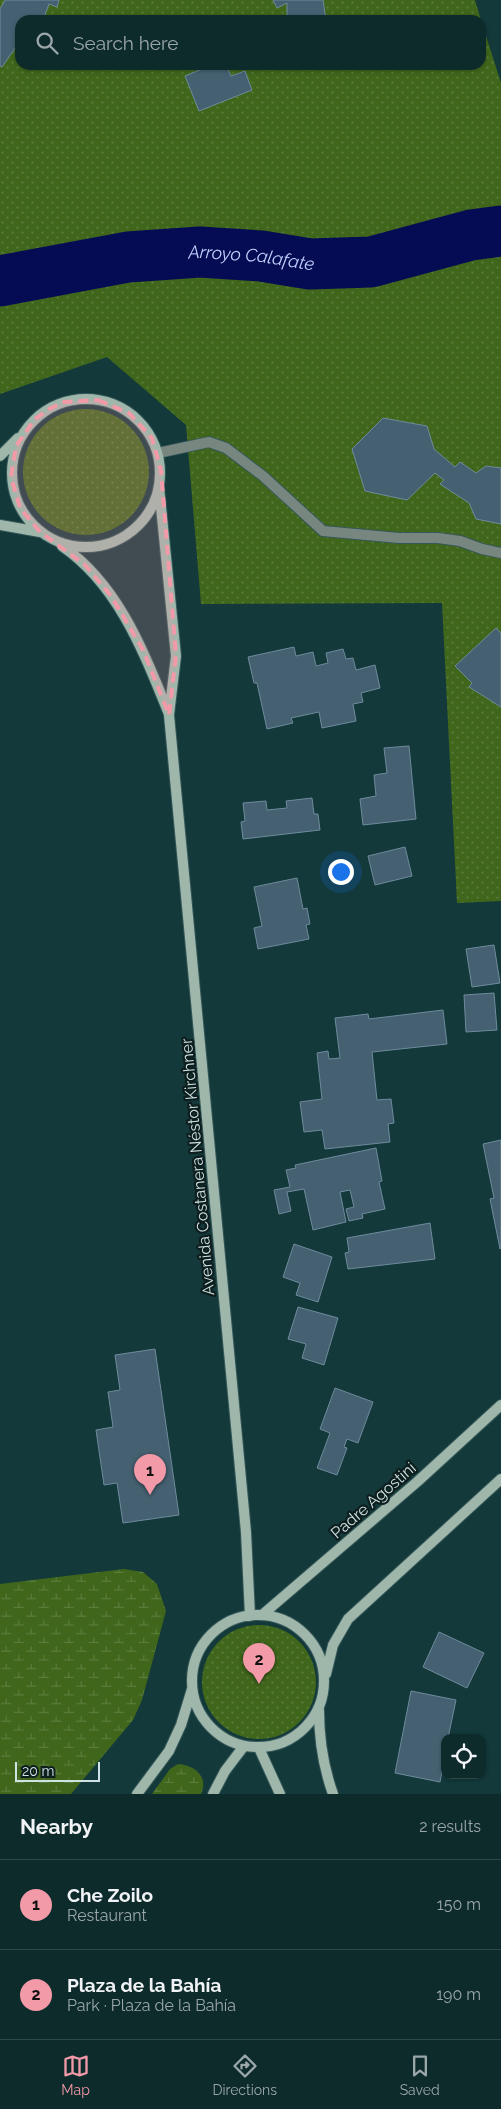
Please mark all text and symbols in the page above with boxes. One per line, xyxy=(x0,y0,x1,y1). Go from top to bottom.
search box xyxy=(15,15,486,70)
icon: search xyxy=(33,29,61,57)
text: Search here xyxy=(73,32,179,54)
water label: Arroyo Calafate xyxy=(186,241,316,275)
your location xyxy=(328,859,354,885)
street label: Avenida Costanera Néstor Kirchner xyxy=(177,1037,218,1296)
pin: 1 xyxy=(134,1454,166,1495)
street label: Padre Agostini xyxy=(327,1458,420,1542)
pin: 2 xyxy=(243,1643,275,1684)
map controls xyxy=(441,1734,486,1779)
button: locate xyxy=(441,1734,486,1779)
scale bar xyxy=(15,1759,100,1782)
text: 20 m xyxy=(22,1763,54,1779)
text: Nearby xyxy=(20,1814,93,1839)
text: 2 results xyxy=(419,1817,481,1836)
text: Che Zoilo xyxy=(67,1884,153,1906)
text: 1 xyxy=(32,1895,40,1914)
text: 150 m xyxy=(437,1895,481,1914)
text: Restaurant xyxy=(67,1906,147,1925)
text: Plaza de la Bahía xyxy=(67,1974,221,1996)
text: 2 xyxy=(31,1985,41,2004)
text: 190 m xyxy=(436,1985,481,2004)
text: Park · Plaza de la Bahía xyxy=(67,1996,236,2015)
tab: Map xyxy=(61,2052,90,2098)
tab: Directions xyxy=(212,2052,277,2098)
tab: Saved xyxy=(400,2052,440,2098)

